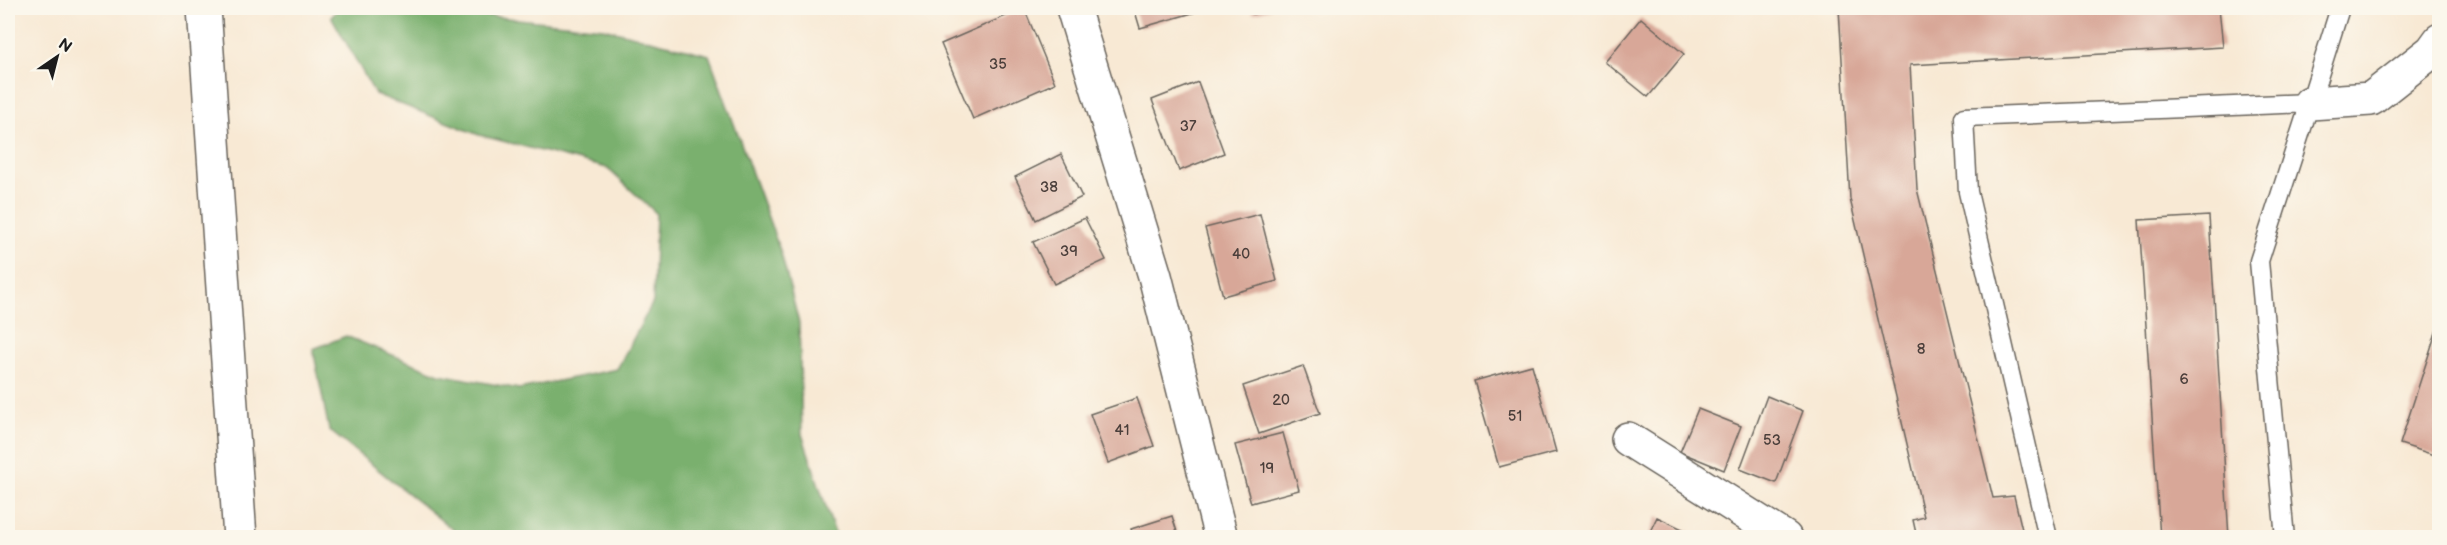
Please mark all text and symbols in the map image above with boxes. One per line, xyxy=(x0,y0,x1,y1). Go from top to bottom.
north arrow xyxy=(27,27,87,87)
text: N xyxy=(54,35,75,57)
house number: 35 xyxy=(989,55,1007,74)
house number: 37 xyxy=(1180,117,1197,136)
house number: 38 xyxy=(1040,178,1058,197)
house number: 39 xyxy=(1060,242,1078,261)
house number: 40 xyxy=(1232,245,1250,264)
house number: 8 xyxy=(1917,340,1926,359)
house number: 6 xyxy=(2179,370,2189,389)
house number: 20 xyxy=(1272,391,1290,410)
house number: 51 xyxy=(1508,407,1522,426)
house number: 41 xyxy=(1115,421,1129,440)
house number: 53 xyxy=(1763,431,1781,450)
house number: 19 xyxy=(1260,459,1274,478)

